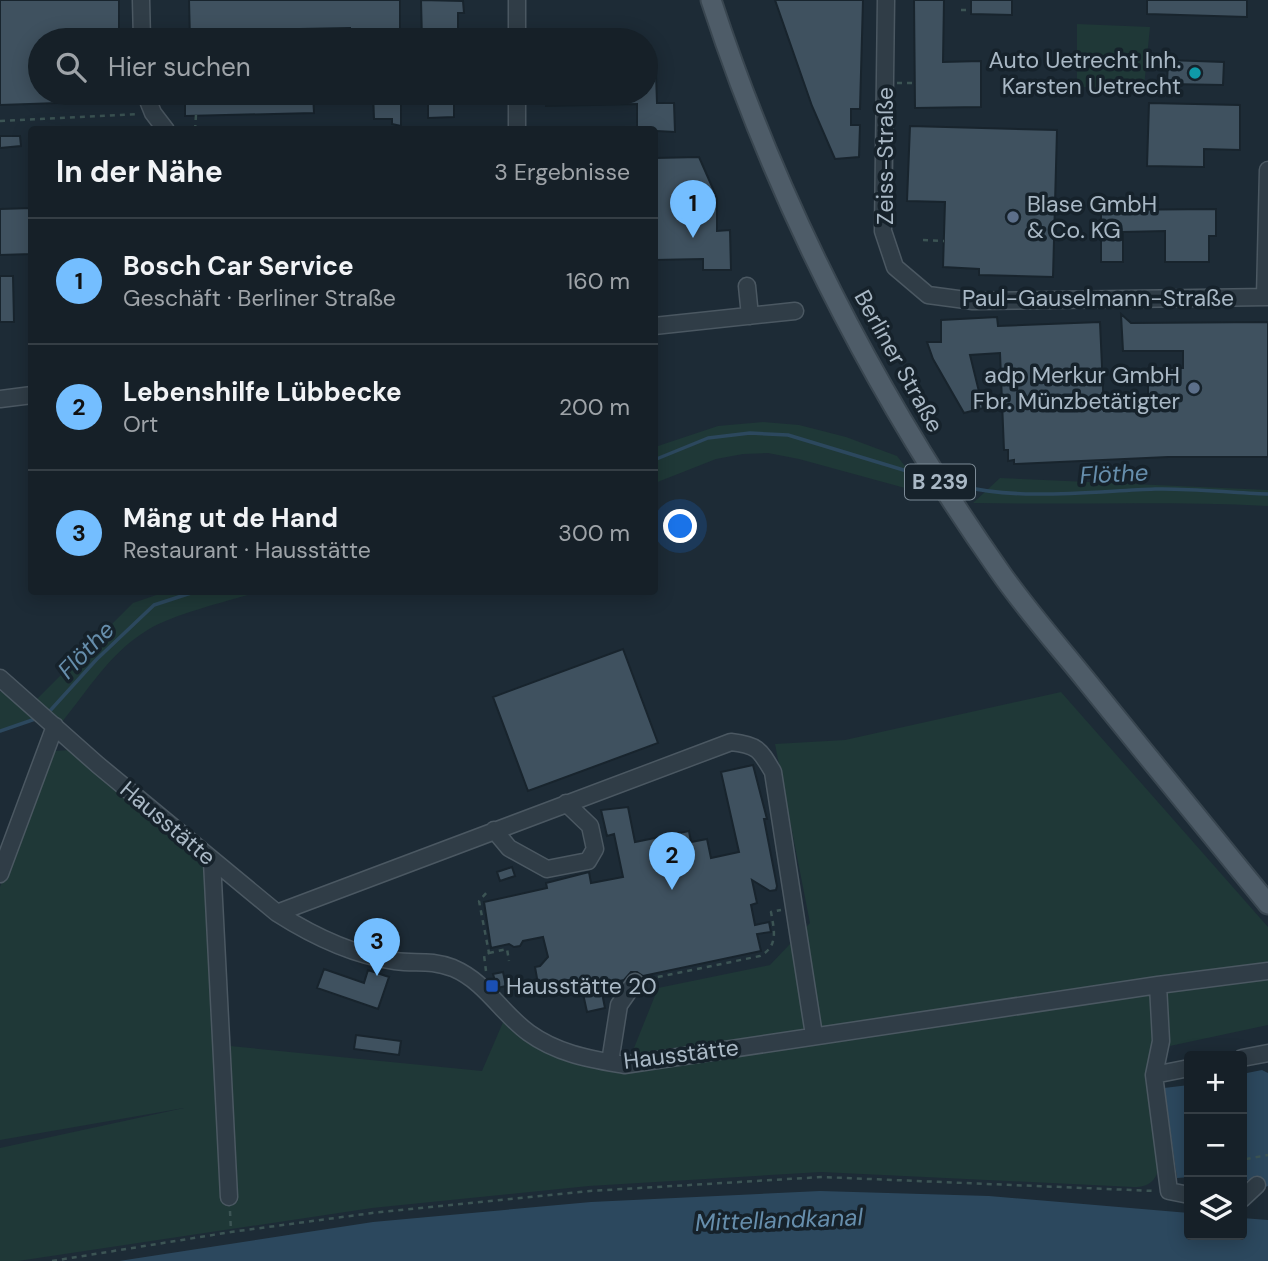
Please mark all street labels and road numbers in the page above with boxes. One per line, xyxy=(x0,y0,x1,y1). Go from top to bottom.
street label: Zeiss-Straße xyxy=(870,87,900,225)
street label: Paul-Gauselmann-Straße xyxy=(962,283,1234,313)
street label: Berliner Straße xyxy=(848,284,950,438)
road number: B 239 xyxy=(905,464,975,500)
street label: Hausstätte xyxy=(114,774,222,872)
street label: Hausstätte xyxy=(622,1032,740,1076)

